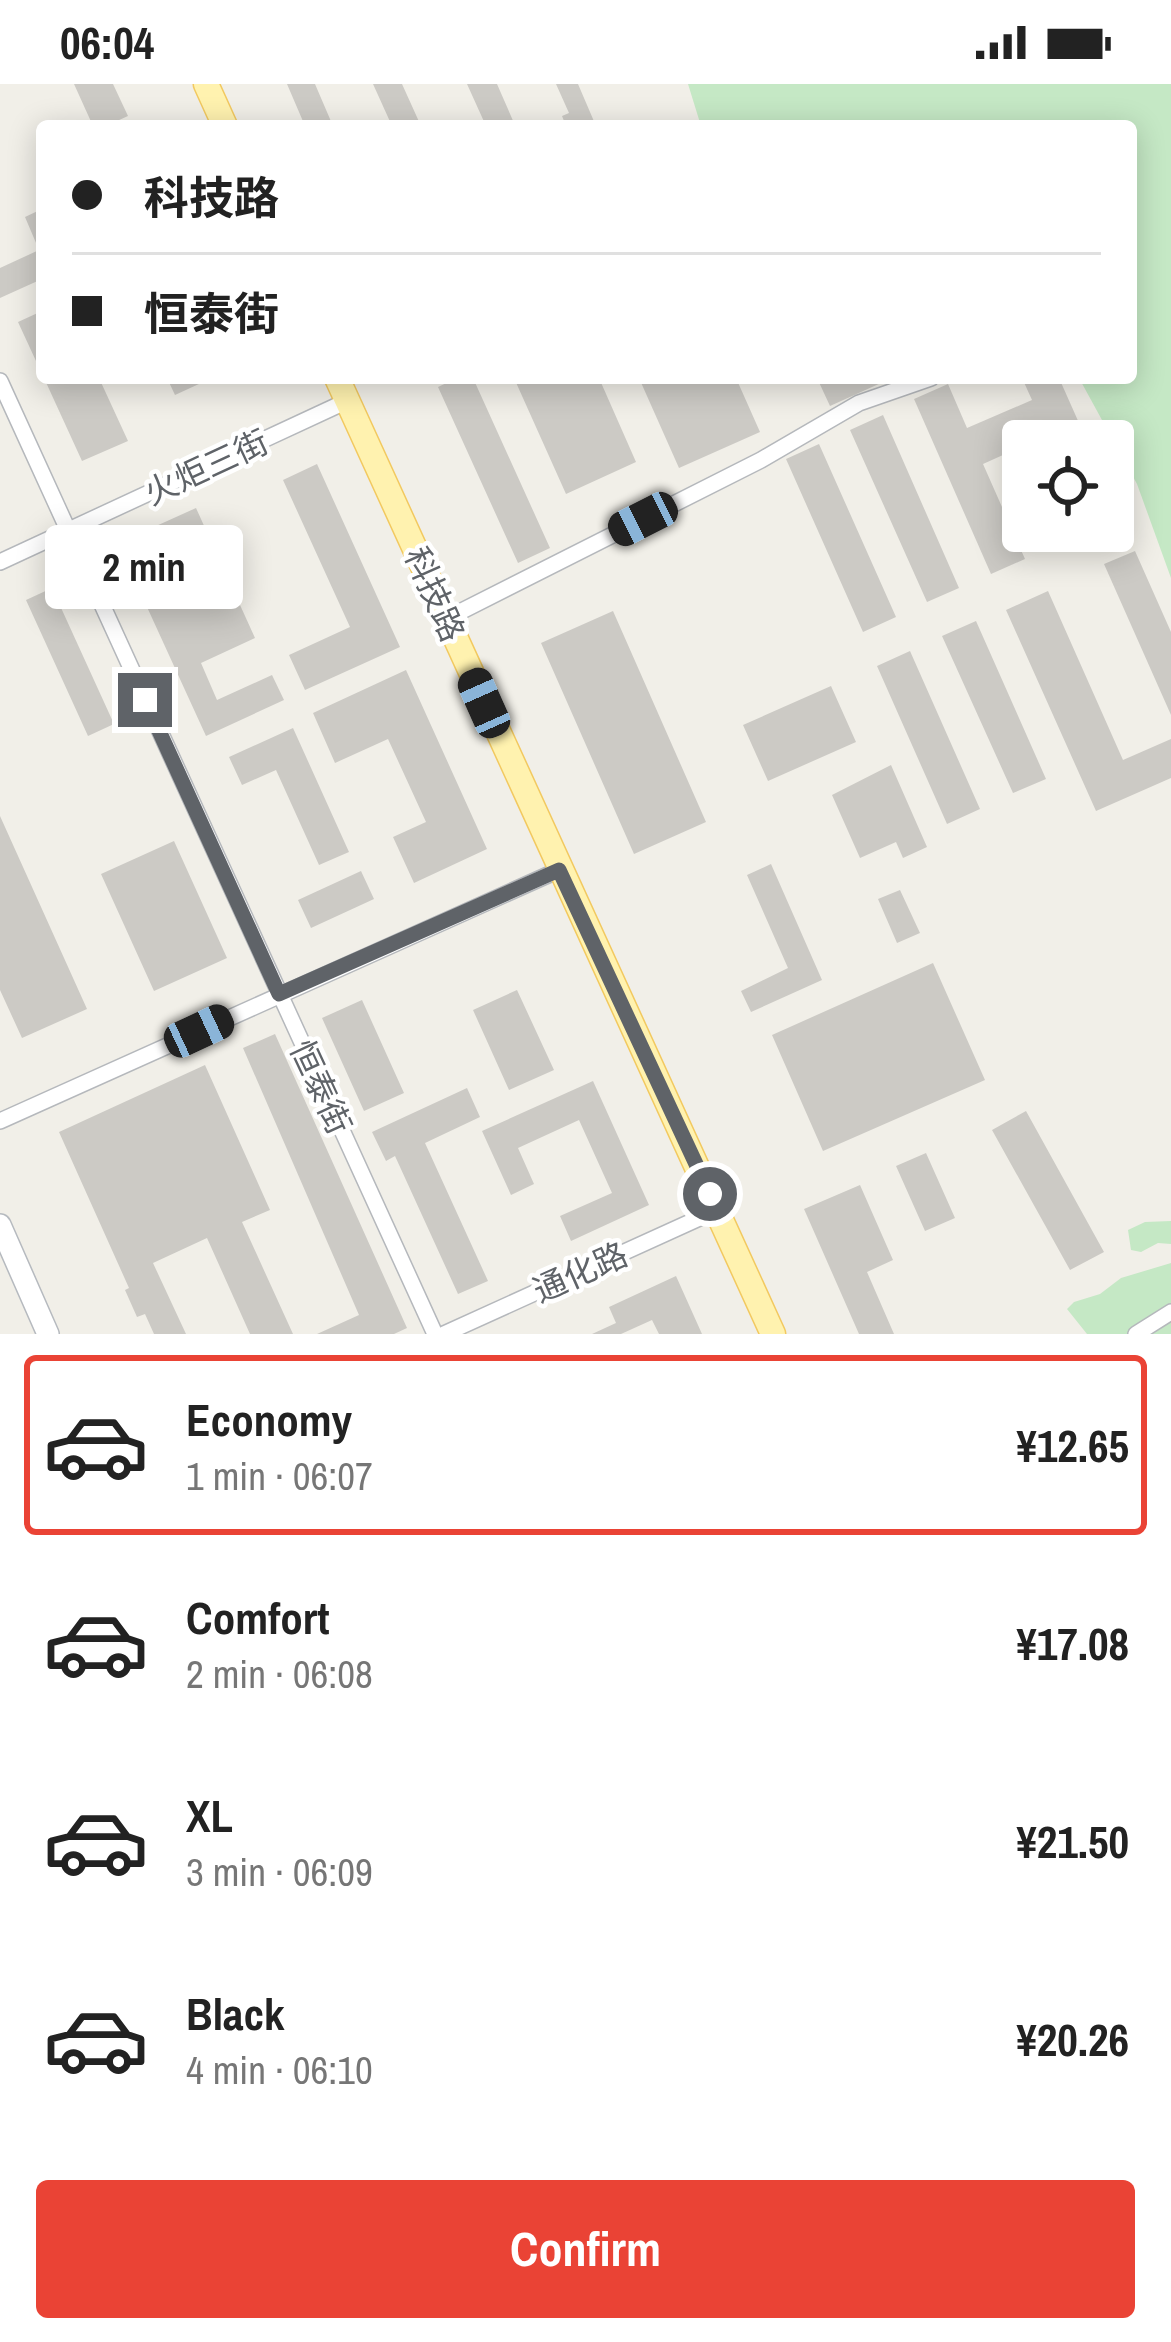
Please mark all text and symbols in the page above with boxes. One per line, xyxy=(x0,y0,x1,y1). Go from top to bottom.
text: 06:04 xyxy=(60,12,154,73)
text: 科技路 xyxy=(144,167,279,228)
text: 恒泰街 xyxy=(144,283,279,344)
street label: 火炬三街 xyxy=(137,419,275,515)
map controls xyxy=(1002,420,1134,552)
button: locate xyxy=(1002,420,1134,552)
car xyxy=(603,487,683,551)
callout: 2 min xyxy=(46,526,244,610)
street label: 科技路 xyxy=(395,540,475,648)
text: 2 min xyxy=(102,541,186,593)
car xyxy=(453,663,515,743)
route end xyxy=(118,673,172,727)
car xyxy=(159,999,239,1063)
street label: 恒泰街 xyxy=(280,1033,362,1141)
route start xyxy=(683,1167,737,1221)
street label: 通化路 xyxy=(526,1232,634,1312)
text: Economy xyxy=(186,1389,352,1450)
icon: car xyxy=(42,1391,150,1499)
text: ¥12.65 xyxy=(1016,1415,1129,1476)
text: 1 min · 06:07 xyxy=(186,1450,373,1502)
text: Comfort xyxy=(186,1587,329,1648)
icon: car xyxy=(42,1589,150,1697)
text: ¥17.08 xyxy=(1016,1613,1129,1674)
text: 2 min · 06:08 xyxy=(186,1648,373,1700)
text: XL xyxy=(186,1785,233,1846)
icon: car xyxy=(42,1787,150,1895)
text: ¥21.50 xyxy=(1016,1811,1129,1872)
text: 3 min · 06:09 xyxy=(186,1846,373,1898)
text: Black xyxy=(186,1983,284,2044)
icon: car xyxy=(42,1985,150,2093)
text: ¥20.26 xyxy=(1016,2009,1129,2070)
text: 4 min · 06:10 xyxy=(186,2044,373,2096)
button: Confirm xyxy=(36,2180,1135,2318)

